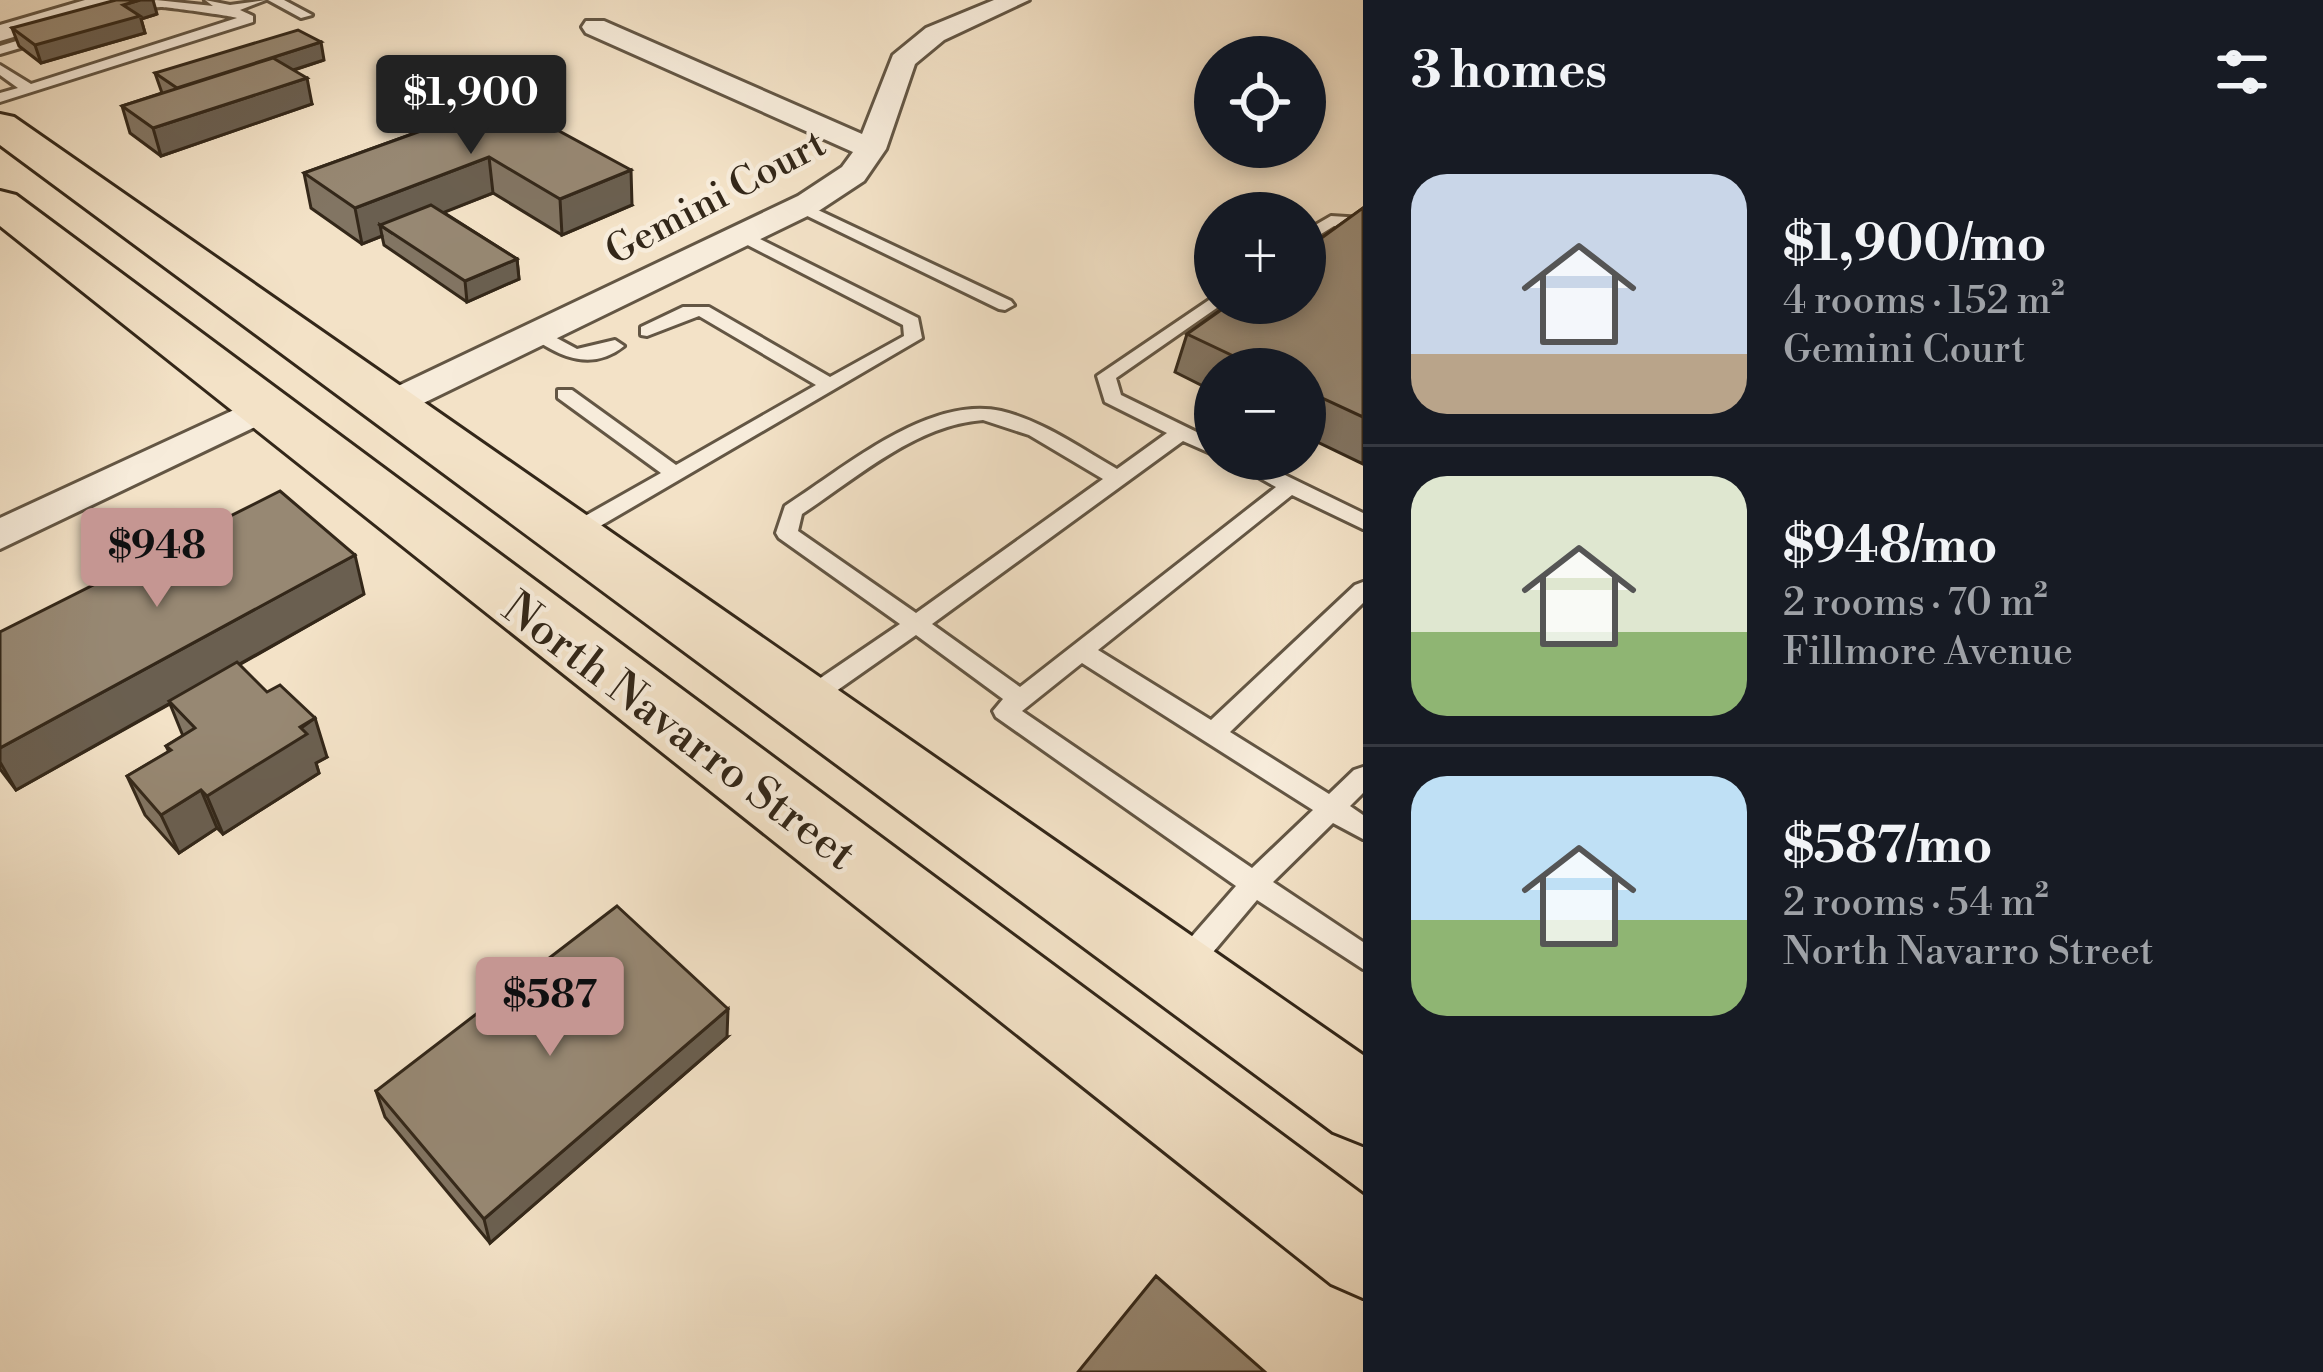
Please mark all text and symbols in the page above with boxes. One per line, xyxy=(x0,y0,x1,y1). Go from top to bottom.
map controls xyxy=(1194,36,1326,480)
button: locate xyxy=(1194,36,1326,168)
icon: filters xyxy=(2209,39,2275,105)
text: 3 homes xyxy=(1411,40,1607,104)
pin: $1,900 xyxy=(373,55,569,157)
text: $1,900 xyxy=(403,69,539,118)
street label: Gemini Court xyxy=(598,120,835,277)
button: + xyxy=(1194,192,1326,324)
text: $1,900/mo xyxy=(1783,213,2047,277)
icon: home xyxy=(1507,222,1651,366)
text: 4 rooms · 152 m² xyxy=(1783,277,2065,326)
text: Gemini Court xyxy=(1783,326,2025,375)
button: − xyxy=(1194,348,1326,480)
pin: $948 xyxy=(86,508,228,610)
text: $948/mo xyxy=(1783,515,1998,579)
text: $948 xyxy=(108,522,206,571)
icon: home xyxy=(1507,524,1651,668)
text: 2 rooms · 70 m² xyxy=(1783,579,2048,628)
street label: North Navarro Street xyxy=(491,581,866,883)
text: Fillmore Avenue xyxy=(1783,628,2073,677)
text: $587/mo xyxy=(1783,815,1993,879)
icon: home xyxy=(1507,824,1651,968)
text: 2 rooms · 54 m² xyxy=(1783,879,2049,928)
text: North Navarro Street xyxy=(1783,928,2154,977)
pin: $587 xyxy=(479,957,621,1059)
text: $587 xyxy=(503,971,597,1020)

